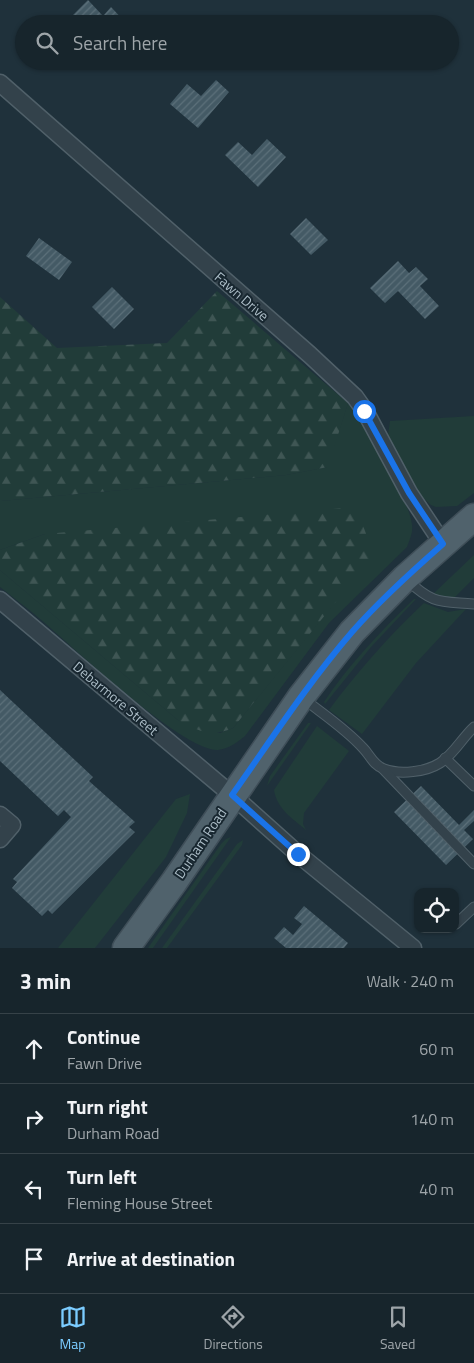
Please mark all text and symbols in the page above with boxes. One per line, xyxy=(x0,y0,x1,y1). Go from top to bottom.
search box xyxy=(15,15,459,70)
text: Search here xyxy=(73,28,167,57)
icon: search xyxy=(33,29,61,57)
street label: Fawn Drive xyxy=(210,266,274,326)
route start xyxy=(353,400,376,423)
street label: Debarmore Street xyxy=(69,656,163,740)
street label: Durham Road xyxy=(169,804,231,882)
route end xyxy=(287,843,310,866)
map controls xyxy=(414,888,459,933)
button: locate xyxy=(414,888,459,933)
text: 3 min xyxy=(20,965,71,997)
text: Walk · 240 m xyxy=(366,969,454,993)
text: Continue xyxy=(67,1022,140,1051)
icon: ahead xyxy=(20,1035,48,1063)
text: 60 m xyxy=(419,1037,454,1061)
text: Fawn Drive xyxy=(67,1051,142,1075)
text: Turn right xyxy=(67,1092,148,1121)
icon: right xyxy=(20,1105,48,1133)
text: 140 m xyxy=(410,1107,454,1131)
text: Durham Road xyxy=(67,1121,160,1145)
text: Turn left xyxy=(67,1162,137,1191)
icon: left xyxy=(20,1175,48,1203)
text: 40 m xyxy=(419,1177,454,1201)
text: Fleming House Street xyxy=(67,1191,212,1215)
text: Arrive at destination xyxy=(67,1244,235,1273)
icon: arrive xyxy=(20,1245,48,1273)
tab: Map xyxy=(59,1303,87,1354)
tab: Directions xyxy=(204,1303,263,1354)
tab: Saved xyxy=(380,1303,416,1354)

